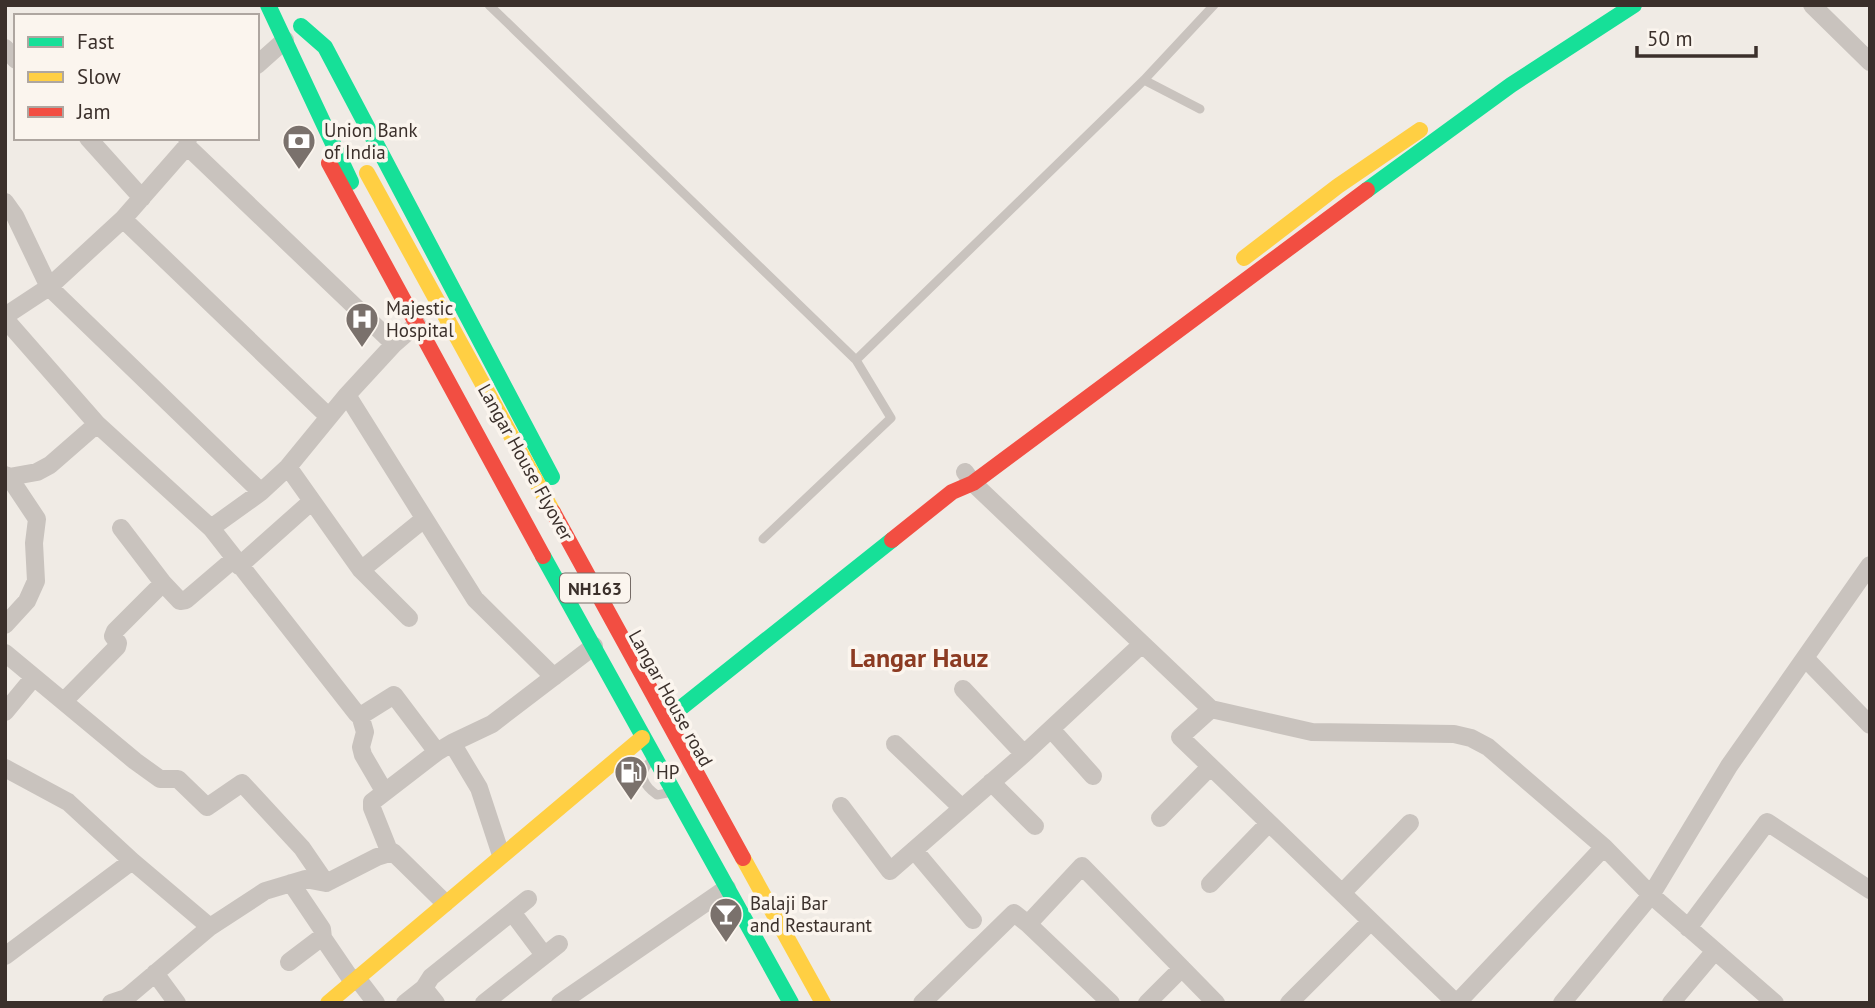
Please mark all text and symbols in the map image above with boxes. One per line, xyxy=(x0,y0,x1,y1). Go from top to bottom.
legend xyxy=(14,14,259,140)
scale bar xyxy=(1637,14,1756,58)
text: 50 m xyxy=(1647,25,1693,52)
text: Fast xyxy=(77,28,114,55)
text: Slow xyxy=(77,63,121,90)
text: Jam xyxy=(76,98,111,125)
place label: Union Bank of India xyxy=(324,118,418,164)
bank icon: Union Bank of India xyxy=(280,122,318,171)
place label: Majestic Hospital xyxy=(386,296,454,342)
hospital icon: Majestic Hospital xyxy=(343,300,381,349)
street label: Langar House Flyover xyxy=(473,379,579,545)
road number: NH163 xyxy=(560,574,630,602)
street label: Langar House road xyxy=(624,625,718,771)
district label: Langar Hauz xyxy=(850,641,988,674)
fuel station icon: HP xyxy=(612,753,650,802)
place label: HP xyxy=(656,760,679,784)
place label: Balaji Bar and Restaurant xyxy=(750,891,873,937)
bar icon: Balaji Bar and Restaurant xyxy=(707,895,745,944)

